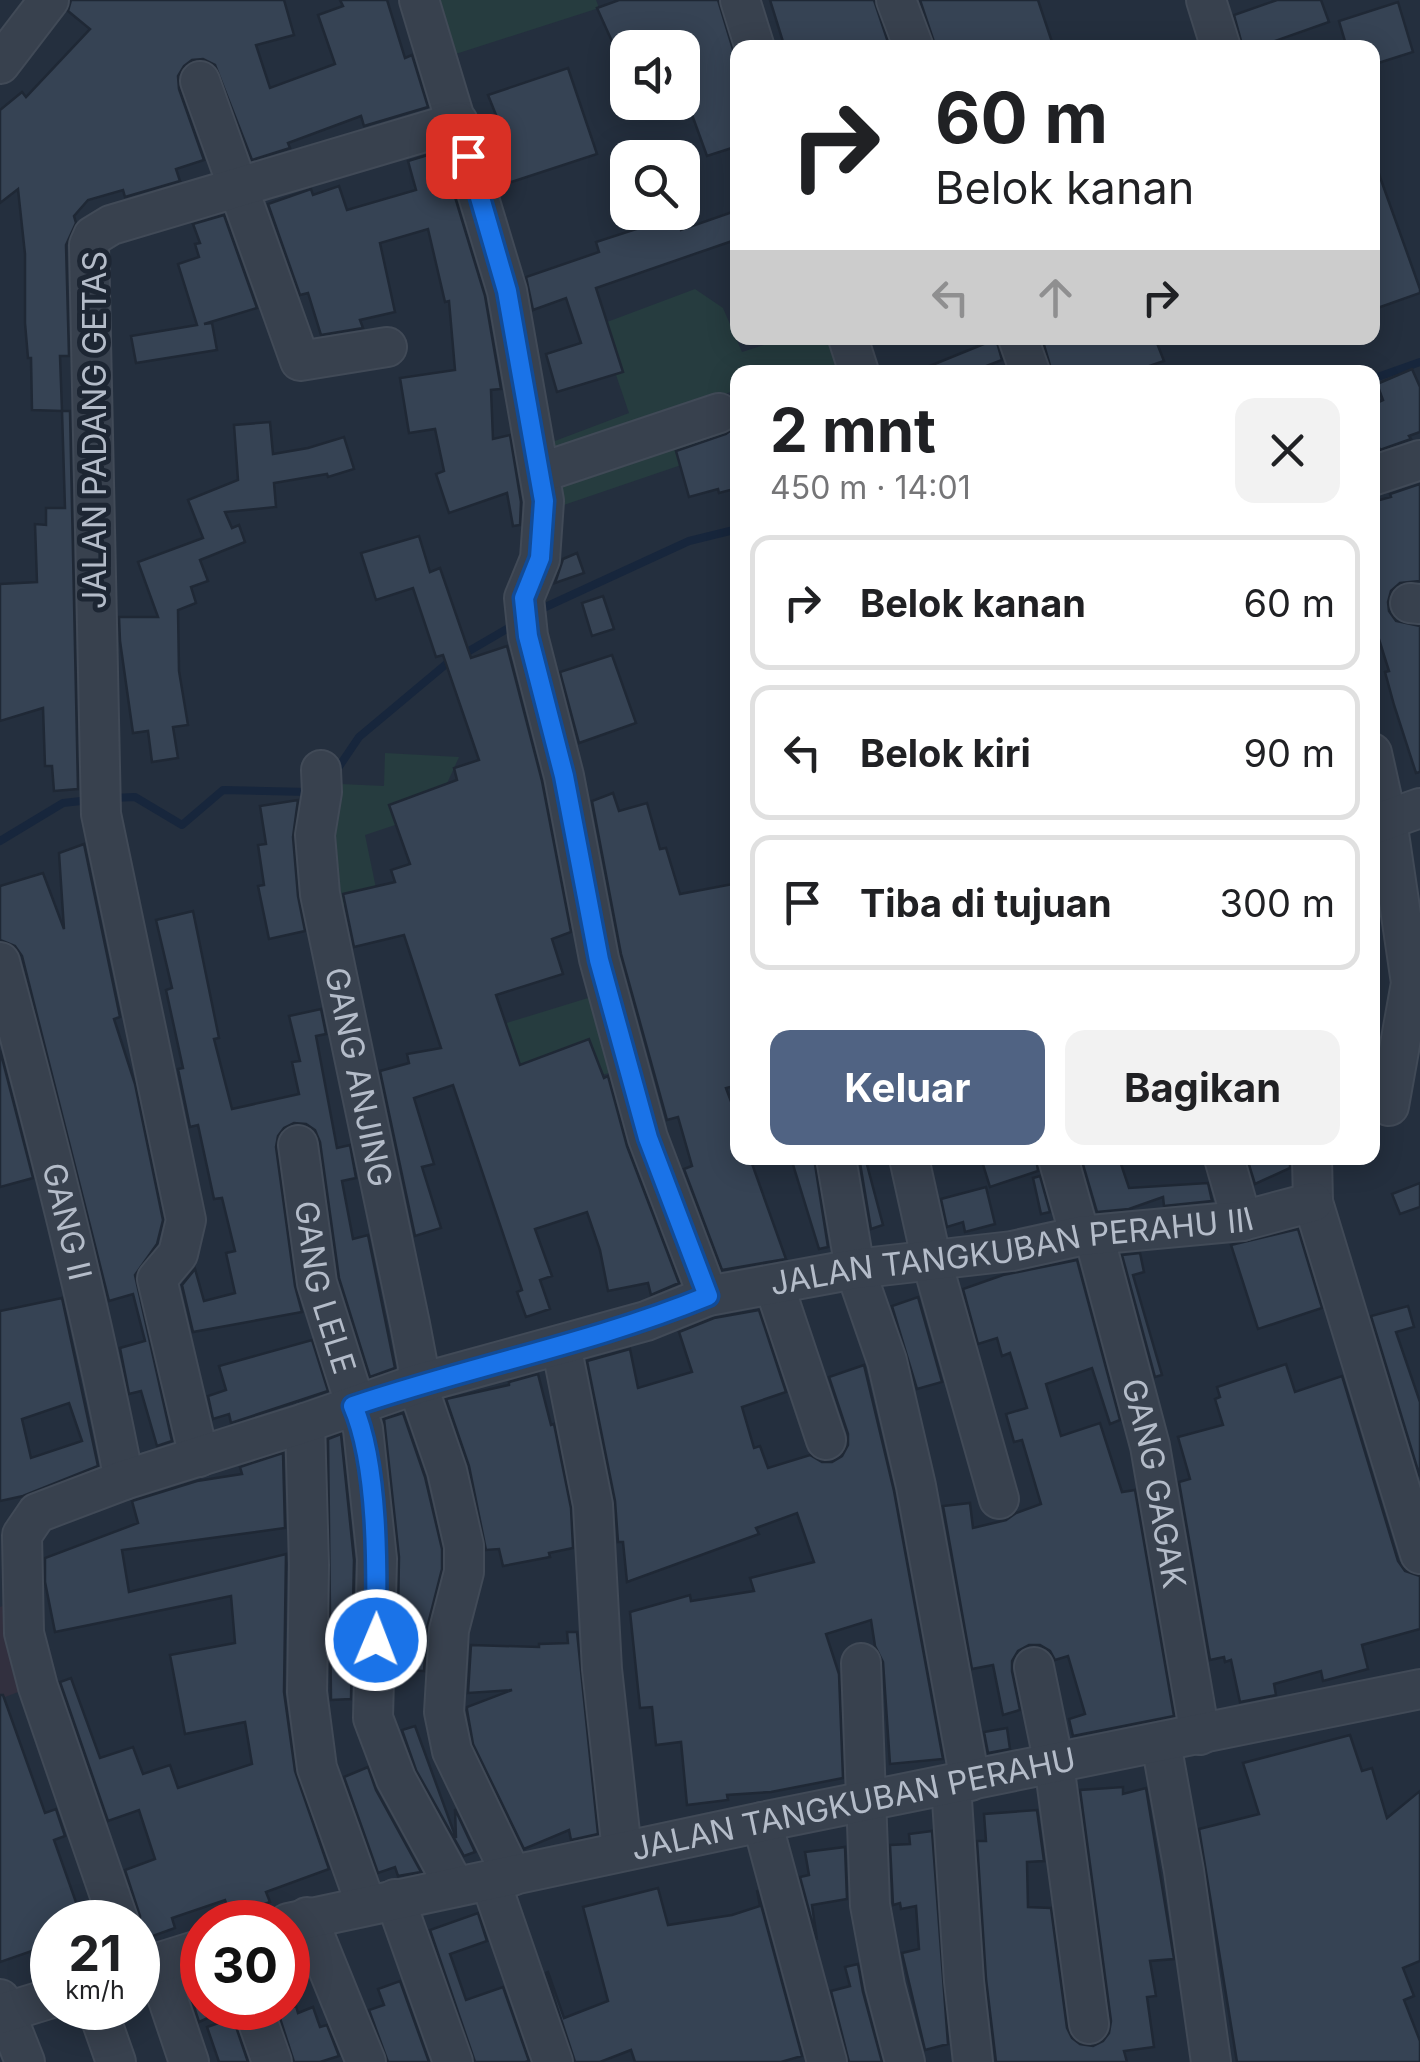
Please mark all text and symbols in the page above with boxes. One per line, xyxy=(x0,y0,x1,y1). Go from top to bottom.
map controls xyxy=(610,30,700,230)
button: sound xyxy=(610,30,700,120)
text: 60 m xyxy=(935,75,1108,160)
icon: right xyxy=(770,80,900,210)
pin xyxy=(426,114,511,199)
icon: arrive xyxy=(441,129,496,184)
button: search xyxy=(610,140,700,230)
text: Belok kanan xyxy=(935,160,1194,215)
street label: JALAN PADANG GETAS xyxy=(75,251,114,609)
icon: left xyxy=(923,270,978,325)
icon: ahead xyxy=(1028,270,1083,325)
icon: right xyxy=(1133,270,1188,325)
text: 2 mnt xyxy=(770,394,936,466)
button: close xyxy=(1235,398,1340,503)
text: 450 m · 14:01 xyxy=(770,468,971,507)
icon: right xyxy=(775,575,830,630)
text: Belok kanan xyxy=(860,580,1086,626)
text: 60 m xyxy=(1243,580,1335,626)
icon: left xyxy=(775,725,830,780)
text: Belok kiri xyxy=(860,730,1031,776)
text: 90 m xyxy=(1243,730,1335,776)
icon: arrive xyxy=(775,875,830,930)
text: Tiba di tujuan xyxy=(860,880,1112,926)
text: 300 m xyxy=(1220,880,1335,926)
street label: GANG ANJING xyxy=(317,964,401,1190)
button: Keluar xyxy=(770,1030,1045,1145)
button: Bagikan xyxy=(1065,1030,1340,1145)
street label: GANG II xyxy=(34,1159,100,1284)
street label: GANG LELE xyxy=(287,1198,364,1378)
street label: JALAN TANGKUBAN PERAHU III xyxy=(767,1199,1258,1303)
street label: GANG GAGAK xyxy=(1114,1374,1194,1591)
position arrow xyxy=(324,1588,428,1692)
street label: JALAN TANGKUBAN PERAHU xyxy=(628,1739,1079,1868)
speed limit sign: 30 xyxy=(180,1900,310,2030)
text: 21 xyxy=(68,1923,122,1983)
text: km/h xyxy=(65,1975,125,2005)

